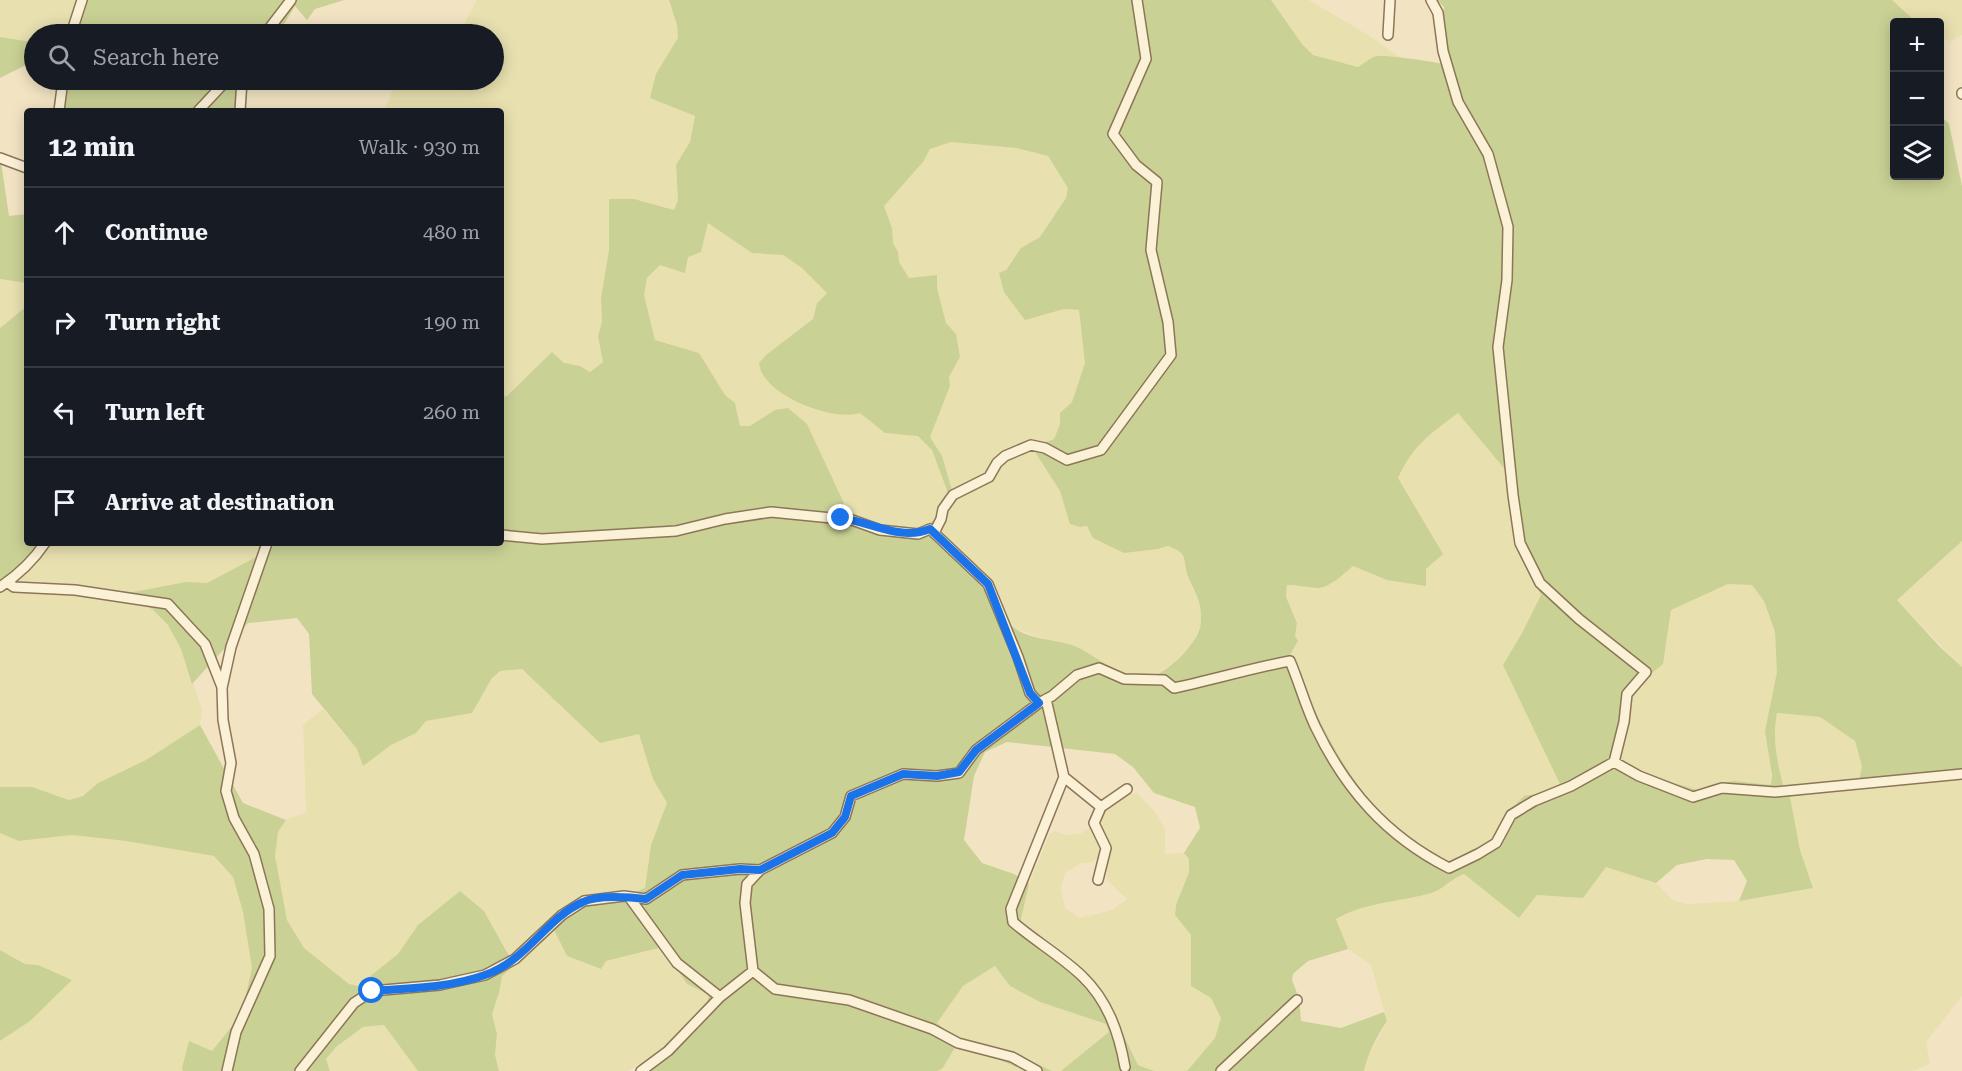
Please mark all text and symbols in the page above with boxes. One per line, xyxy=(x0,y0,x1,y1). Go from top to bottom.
map controls xyxy=(1890,18,1944,180)
button: + xyxy=(1890,18,1944,72)
search box xyxy=(24,24,504,90)
icon: search xyxy=(45,41,78,74)
text: Search here xyxy=(93,45,219,70)
button: − xyxy=(1890,72,1944,126)
button: layers xyxy=(1890,126,1944,180)
text: 12 min xyxy=(48,132,135,162)
text: Walk · 930 m xyxy=(359,135,480,159)
icon: ahead xyxy=(48,216,81,249)
text: Continue xyxy=(105,220,208,245)
text: 480 m xyxy=(423,220,480,244)
icon: right xyxy=(48,306,81,339)
text: Turn right xyxy=(105,310,220,335)
text: 190 m xyxy=(423,310,480,334)
icon: left xyxy=(48,396,81,429)
text: Turn left xyxy=(105,400,205,425)
text: 260 m xyxy=(423,400,480,424)
icon: arrive xyxy=(48,486,81,519)
text: Arrive at destination xyxy=(105,490,334,515)
route end xyxy=(827,504,853,530)
route start xyxy=(358,977,384,1003)

